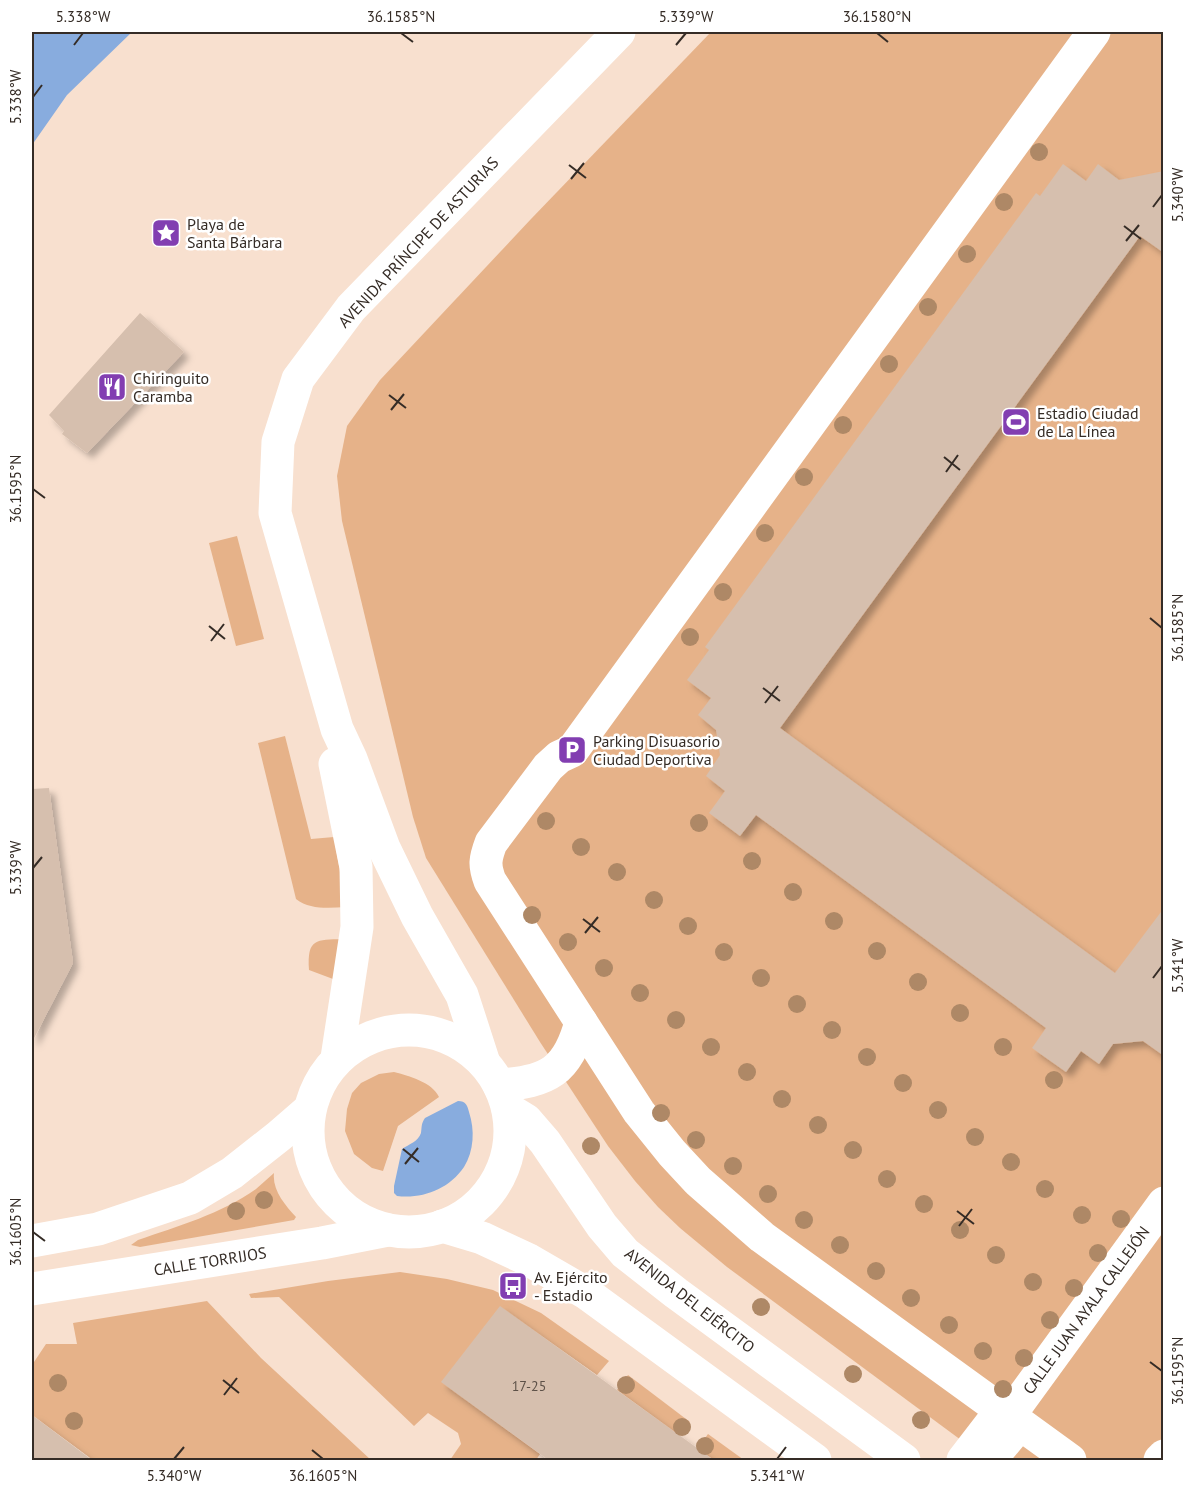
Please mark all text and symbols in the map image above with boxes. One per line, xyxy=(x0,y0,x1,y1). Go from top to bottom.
text: 5.338°W xyxy=(56,7,111,26)
text: 36.1585°N xyxy=(367,7,435,26)
text: 5.339°W xyxy=(659,7,714,26)
text: 36.1580°N xyxy=(843,7,911,26)
text: 5.338°W xyxy=(6,69,25,124)
street label: AVENIDA PRÍNCIPE DE ASTURIAS xyxy=(334,152,502,332)
text: 5.340°W xyxy=(1168,167,1187,222)
place label: Playa de Santa Bárbara xyxy=(187,214,283,252)
place icon: Playa de Santa Bárbara xyxy=(150,217,182,249)
place label: Chiringuito Caramba xyxy=(133,368,209,406)
restaurant icon: Chiringuito Caramba xyxy=(96,371,128,403)
place label: Estadio Ciudad de La Línea xyxy=(1037,403,1139,441)
sports icon: Estadio Ciudad de La Línea xyxy=(1000,406,1032,438)
text: 36.1595°N xyxy=(6,455,25,523)
text: 36.1585°N xyxy=(1168,594,1187,662)
place label: Parking Disuasorio Ciudad Deportiva xyxy=(593,731,720,769)
parking icon: Parking Disuasorio Ciudad Deportiva xyxy=(556,734,588,766)
text: 5.339°W xyxy=(6,840,25,895)
text: 5.341°W xyxy=(1168,938,1187,993)
text: 36.1605°N xyxy=(6,1198,25,1266)
street label: CALLE JUAN AYALA CALLEJÓN xyxy=(1018,1222,1154,1398)
street label: CALLE TORRIJOS xyxy=(152,1242,268,1280)
street label: AVENIDA DEL EJÉRCITO xyxy=(621,1243,759,1357)
place label: Av. Ejército - Estadio xyxy=(534,1267,608,1305)
bus stop icon: Av. Ejército - Estadio xyxy=(497,1270,529,1302)
text: 36.1595°N xyxy=(1168,1337,1187,1405)
house number: 17-25 xyxy=(512,1377,546,1395)
text: 5.340°W xyxy=(147,1466,202,1485)
text: 36.1605°N xyxy=(289,1466,357,1485)
text: 5.341°W xyxy=(750,1466,805,1485)

